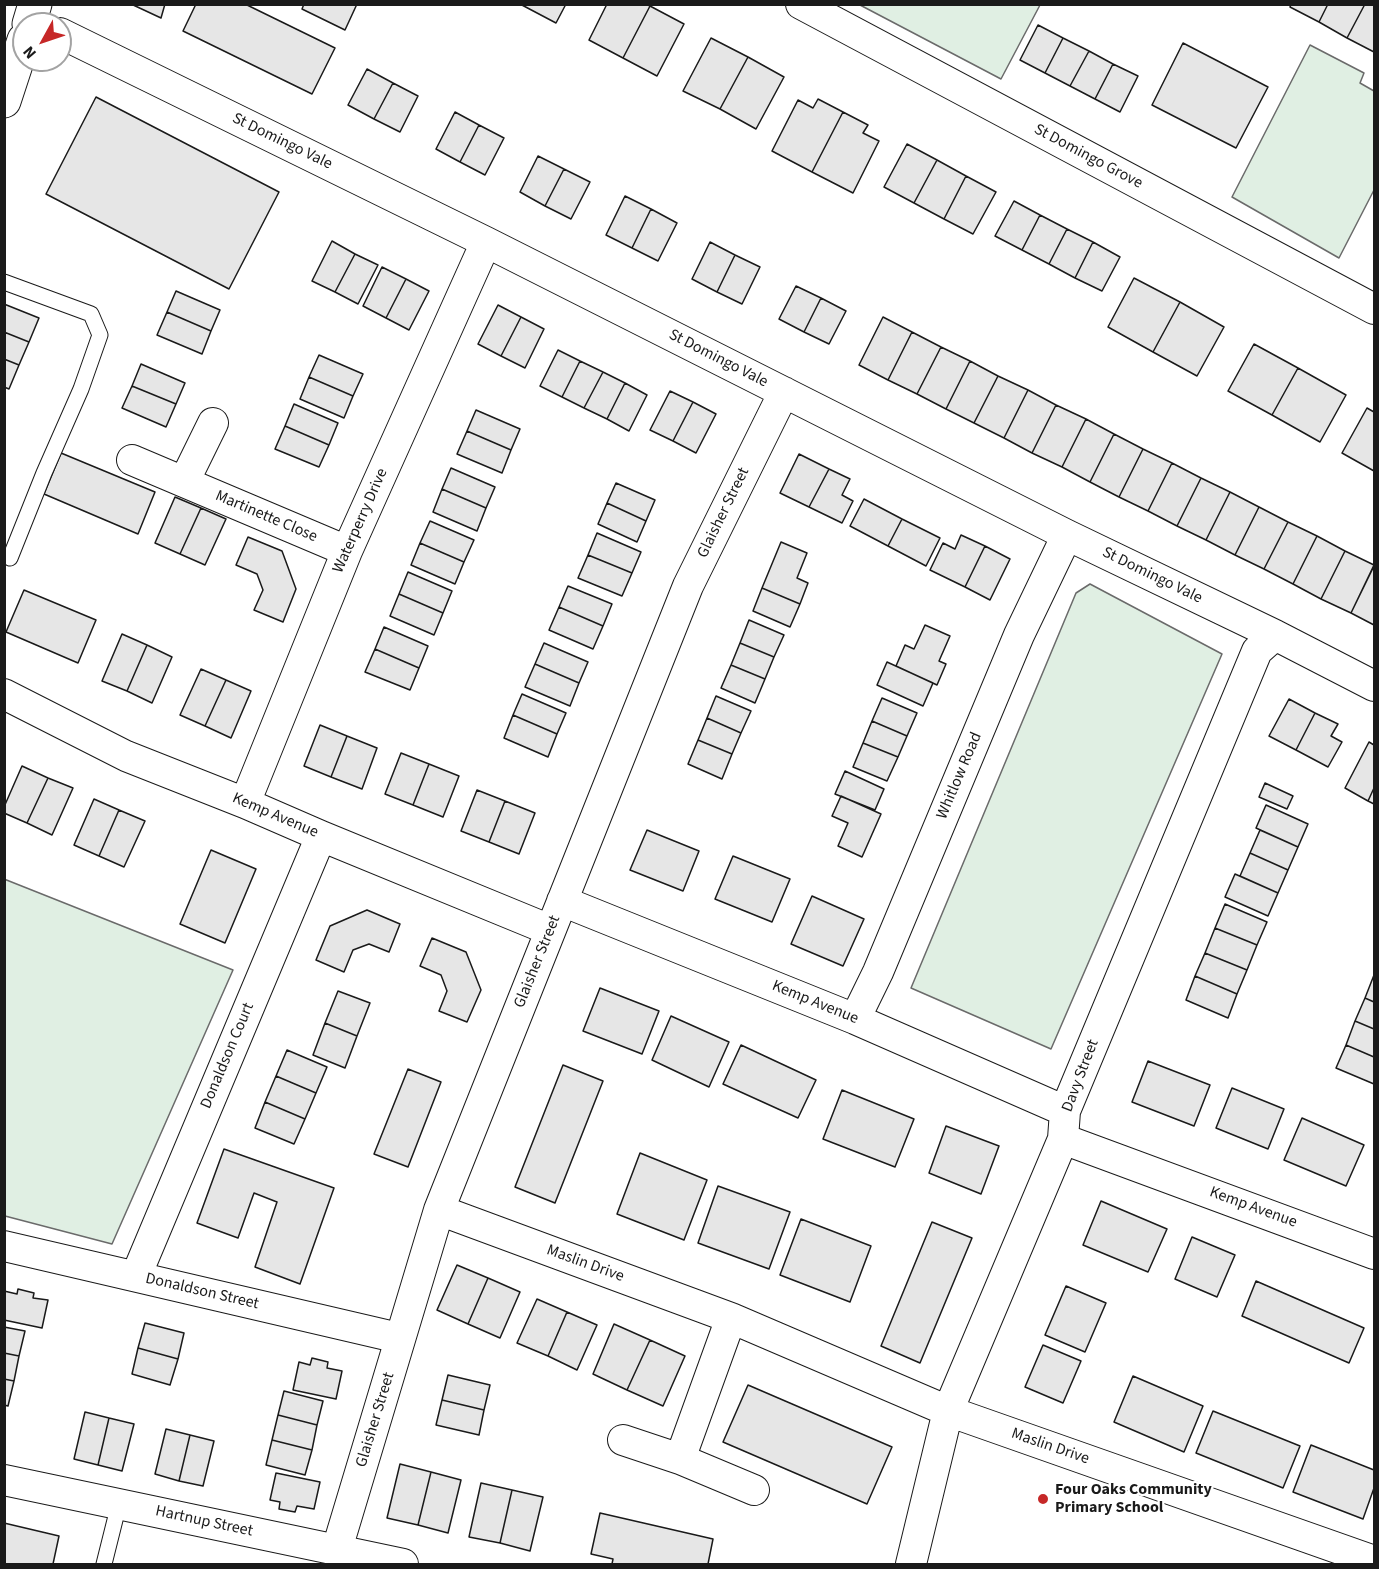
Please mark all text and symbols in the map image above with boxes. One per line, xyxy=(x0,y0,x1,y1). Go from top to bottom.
north arrow xyxy=(12,12,72,72)
text: N xyxy=(18,41,42,63)
street label: St Domingo Vale xyxy=(229,109,335,175)
street label: St Domingo Grove xyxy=(1030,120,1146,194)
street label: St Domingo Vale xyxy=(665,326,771,392)
street label: Glaisher Street xyxy=(694,465,754,561)
street label: Waterperry Drive xyxy=(329,466,393,576)
street label: Martinette Close xyxy=(212,487,320,547)
street label: St Domingo Vale xyxy=(1099,543,1205,609)
street label: Whitlow Road xyxy=(933,730,987,822)
street label: Kemp Avenue xyxy=(229,789,321,843)
street label: Glaisher Street xyxy=(511,913,565,1011)
street label: Kemp Avenue xyxy=(769,977,861,1029)
street label: Donaldson Court xyxy=(197,1000,259,1112)
street label: Davy Street xyxy=(1058,1037,1104,1115)
street label: Kemp Avenue xyxy=(1207,1183,1299,1233)
street label: Maslin Drive xyxy=(544,1241,626,1287)
street label: Donaldson Street xyxy=(143,1270,261,1314)
street label: Glaisher Street xyxy=(352,1370,400,1470)
street label: Maslin Drive xyxy=(1009,1425,1091,1469)
place label: Four Oaks Community Primary School xyxy=(1055,1480,1212,1518)
marker: Four Oaks Community Primary School xyxy=(1036,1492,1050,1506)
street label: Hartnup Street xyxy=(154,1502,254,1542)

